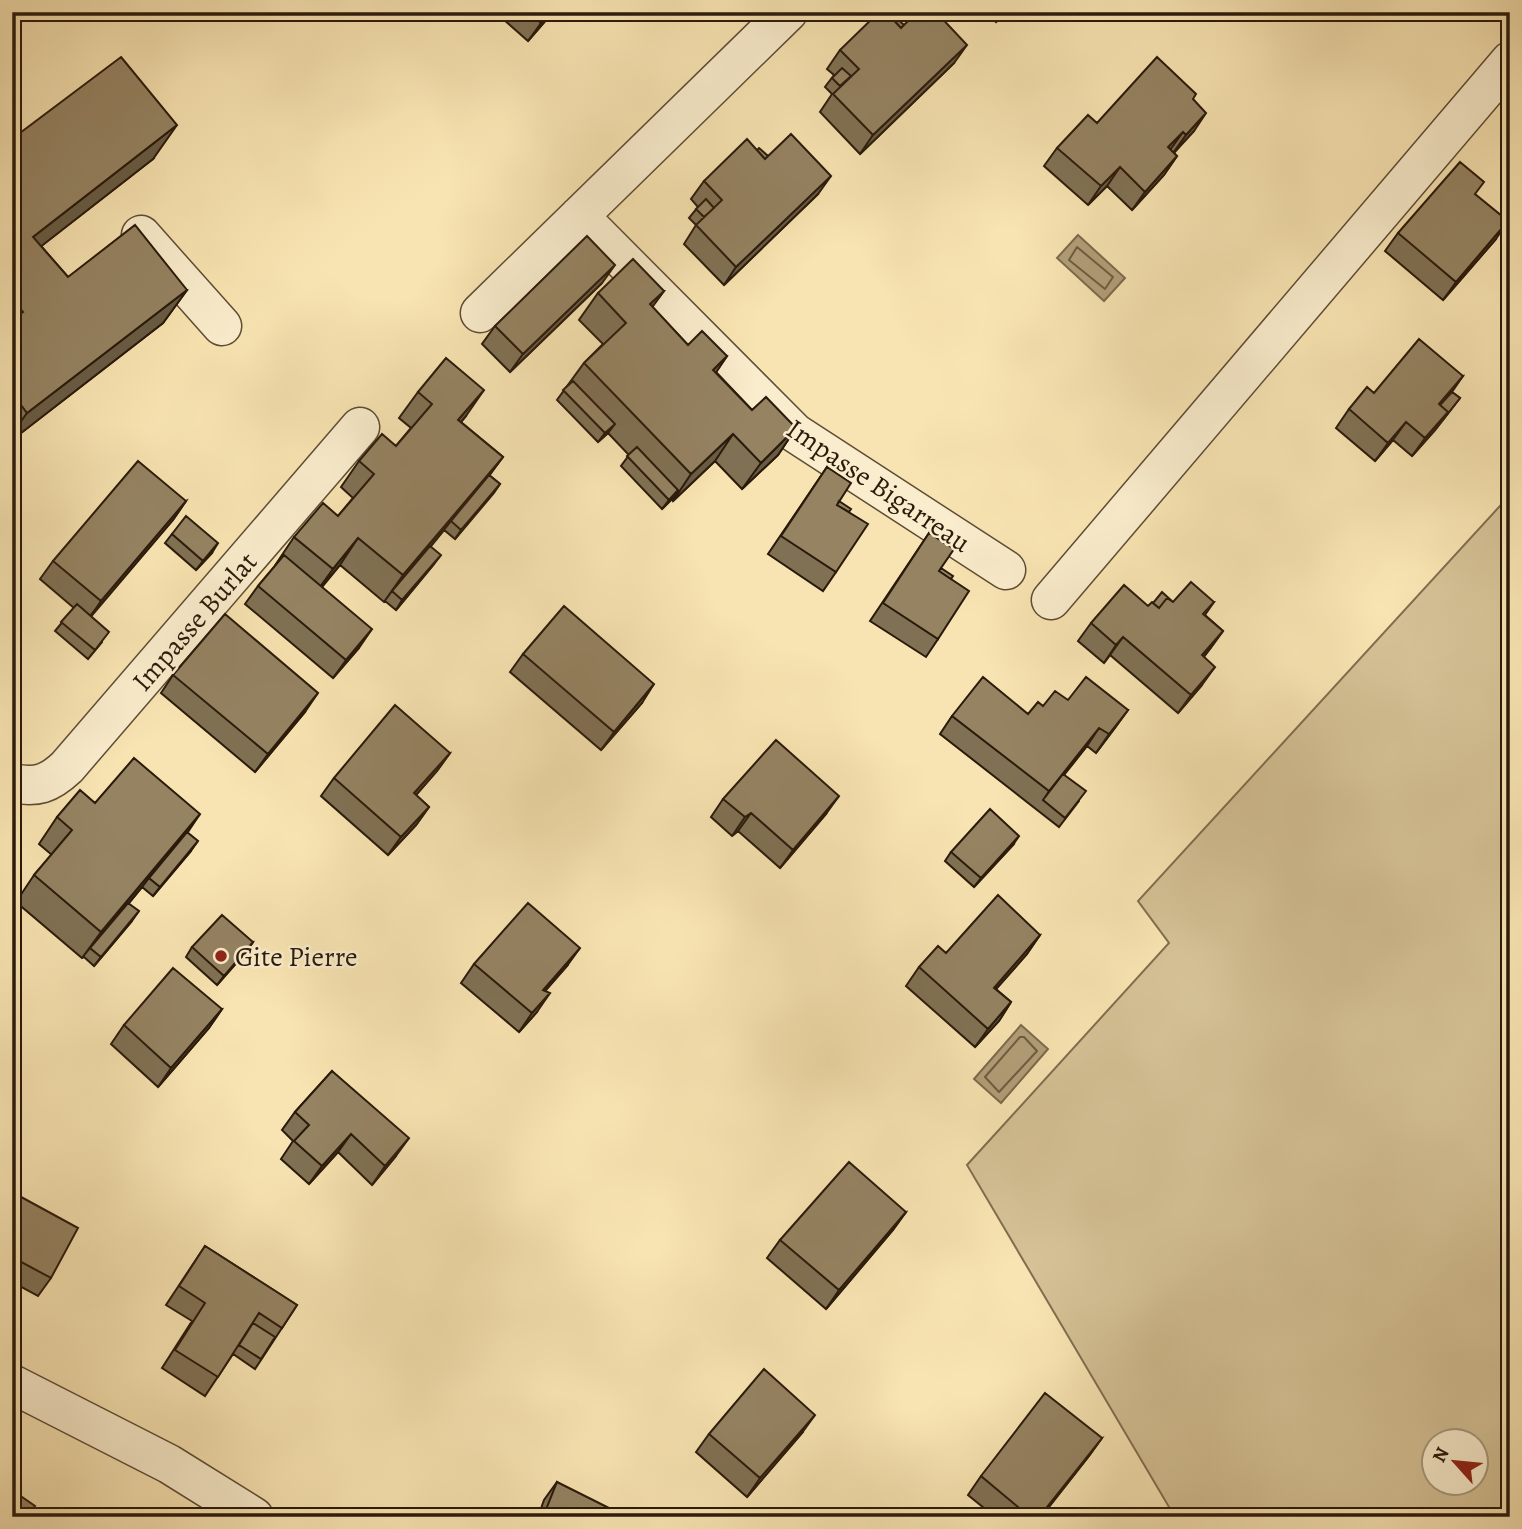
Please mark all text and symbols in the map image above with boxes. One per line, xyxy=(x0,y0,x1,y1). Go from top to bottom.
street label: Impasse Bigarreau xyxy=(779,410,979,562)
street label: Impasse Burlat xyxy=(124,544,266,700)
place label: Gite Pierre xyxy=(235,938,358,976)
marker: Gite Pierre xyxy=(213,948,229,964)
north arrow xyxy=(1420,1428,1490,1498)
text: N xyxy=(1426,1443,1456,1467)

